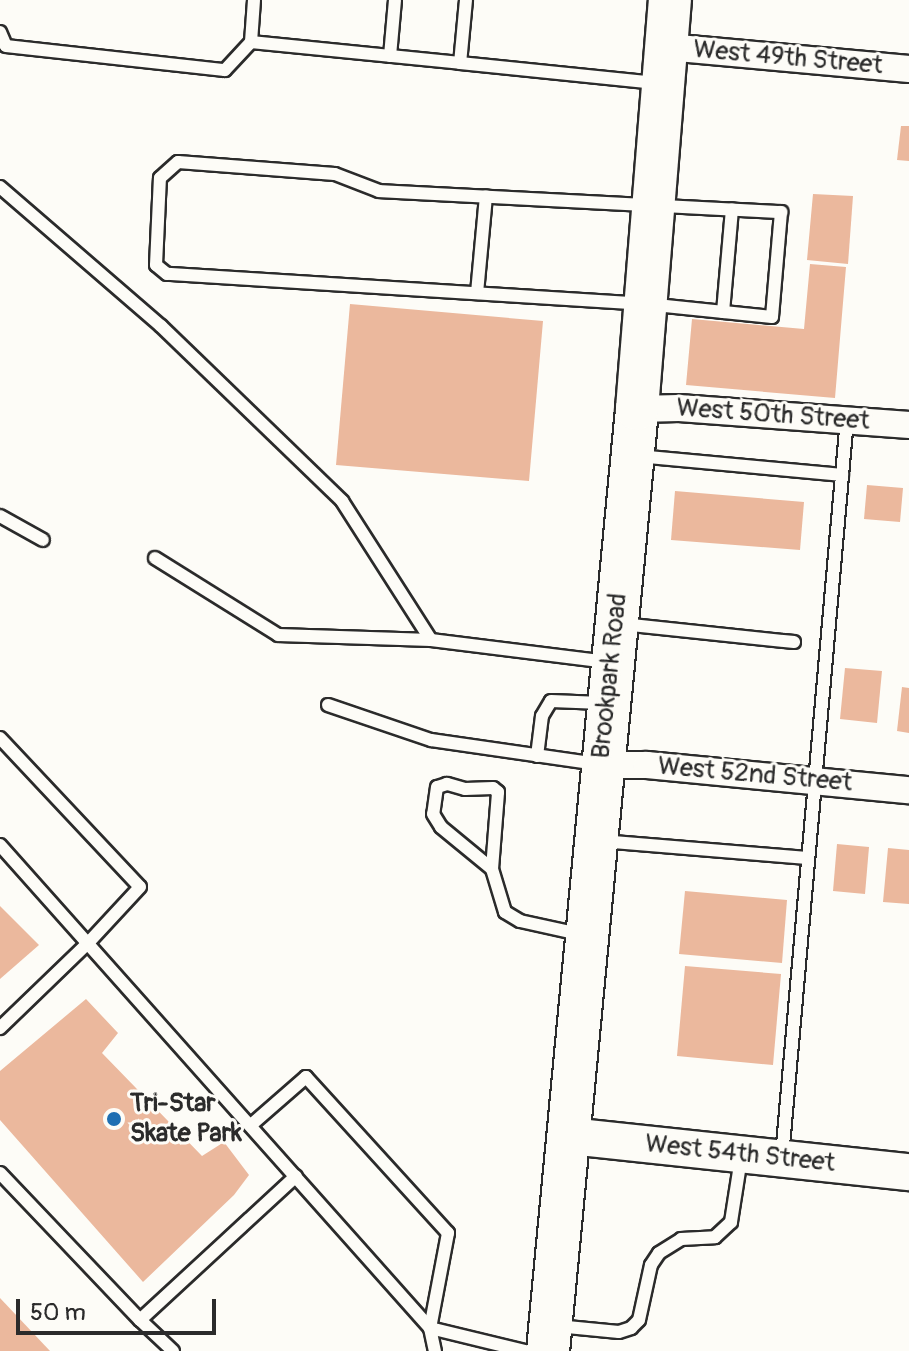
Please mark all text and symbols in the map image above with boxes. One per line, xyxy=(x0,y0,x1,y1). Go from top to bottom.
street label: West 49th Street xyxy=(692,34,884,82)
street label: West 50th Street xyxy=(675,393,871,437)
street label: Brookpark Road xyxy=(586,592,634,760)
street label: West 52nd Street xyxy=(657,751,853,799)
place label: Tri-Star Skate Park xyxy=(130,1088,242,1150)
marker: Tri-Star Skate Park xyxy=(105,1110,123,1128)
street label: West 54th Street xyxy=(644,1129,836,1179)
scale bar xyxy=(20,1283,220,1333)
text: 50 m xyxy=(30,1298,86,1327)

